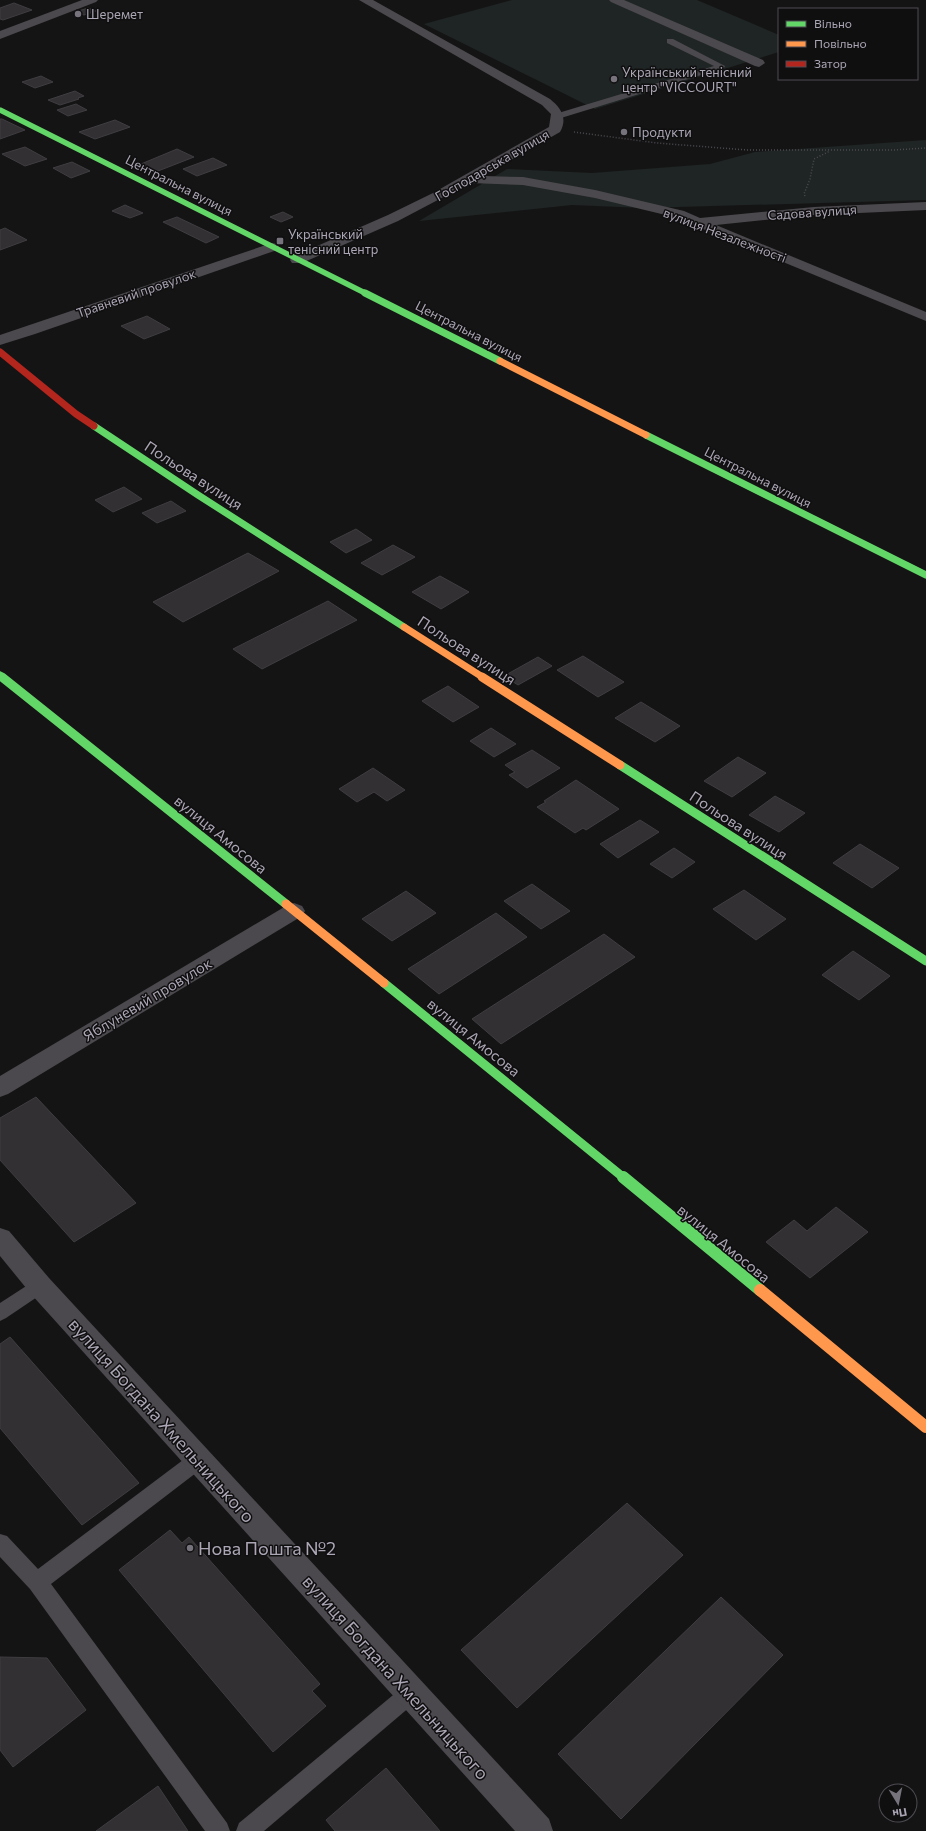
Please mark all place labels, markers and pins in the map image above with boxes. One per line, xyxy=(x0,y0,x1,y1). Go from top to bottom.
place label: Шеремет xyxy=(86,6,143,22)
marker: Шеремет xyxy=(73,9,83,19)
place label: Український тенісний центр "VICCOURT" xyxy=(622,64,752,95)
marker: Український тенісний центр "VICCOURT" xyxy=(609,74,619,84)
place label: Продукти xyxy=(632,124,692,140)
marker: Продукти xyxy=(619,127,629,137)
place label: Український тенісний центр xyxy=(288,226,378,257)
marker: Український тенісний центр xyxy=(275,236,285,246)
place label: Нова Пошта №2 xyxy=(198,1537,336,1559)
marker: Нова Пошта №2 xyxy=(185,1543,195,1553)

